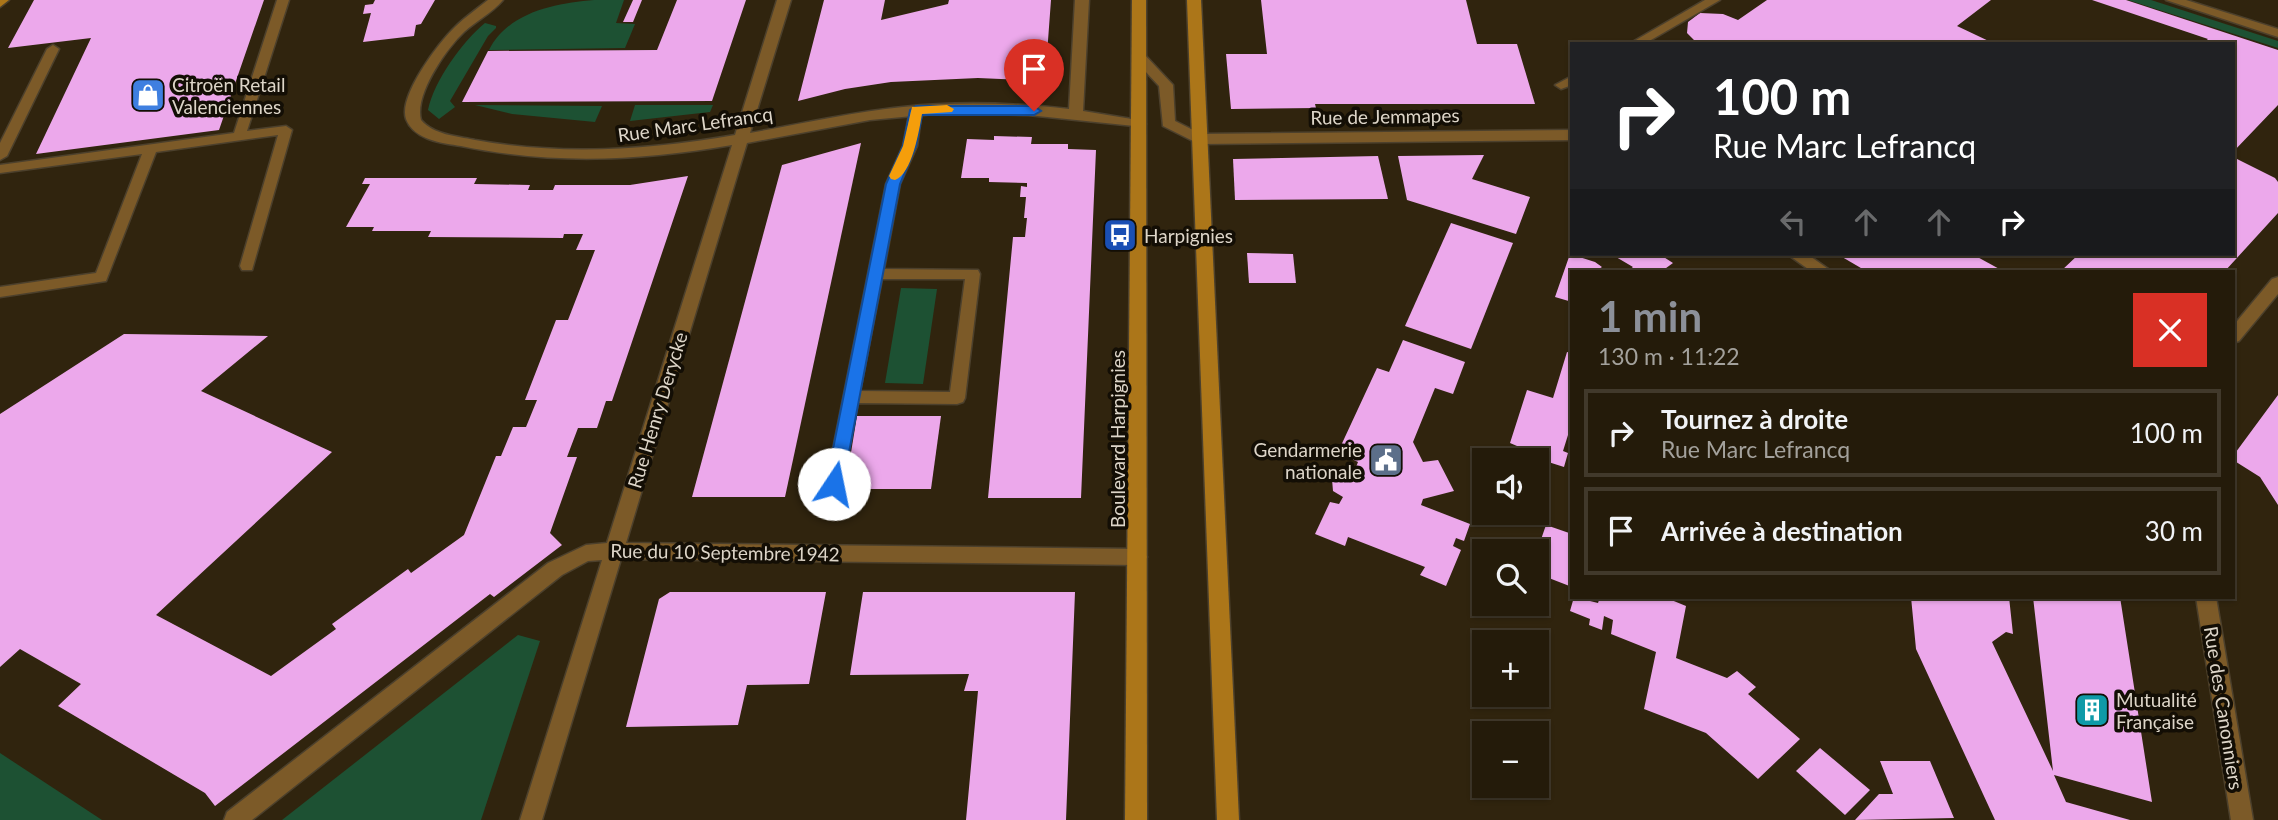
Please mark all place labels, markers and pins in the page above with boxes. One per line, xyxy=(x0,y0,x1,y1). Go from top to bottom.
pin xyxy=(1004,39,1064,111)
place label: Citroën Retail Valenciennes xyxy=(172,73,285,118)
shop icon: Citroën Retail Valenciennes xyxy=(129,76,167,114)
bus stop icon: Harpignies xyxy=(1101,216,1139,254)
place label: Harpignies xyxy=(1144,224,1233,247)
place label: Gendarmerie nationale xyxy=(1253,438,1362,483)
public building icon: Gendarmerie nationale xyxy=(1367,441,1405,479)
place label: Mutualité Française xyxy=(2116,688,2197,733)
building icon: Mutualité Française xyxy=(2073,691,2111,729)

